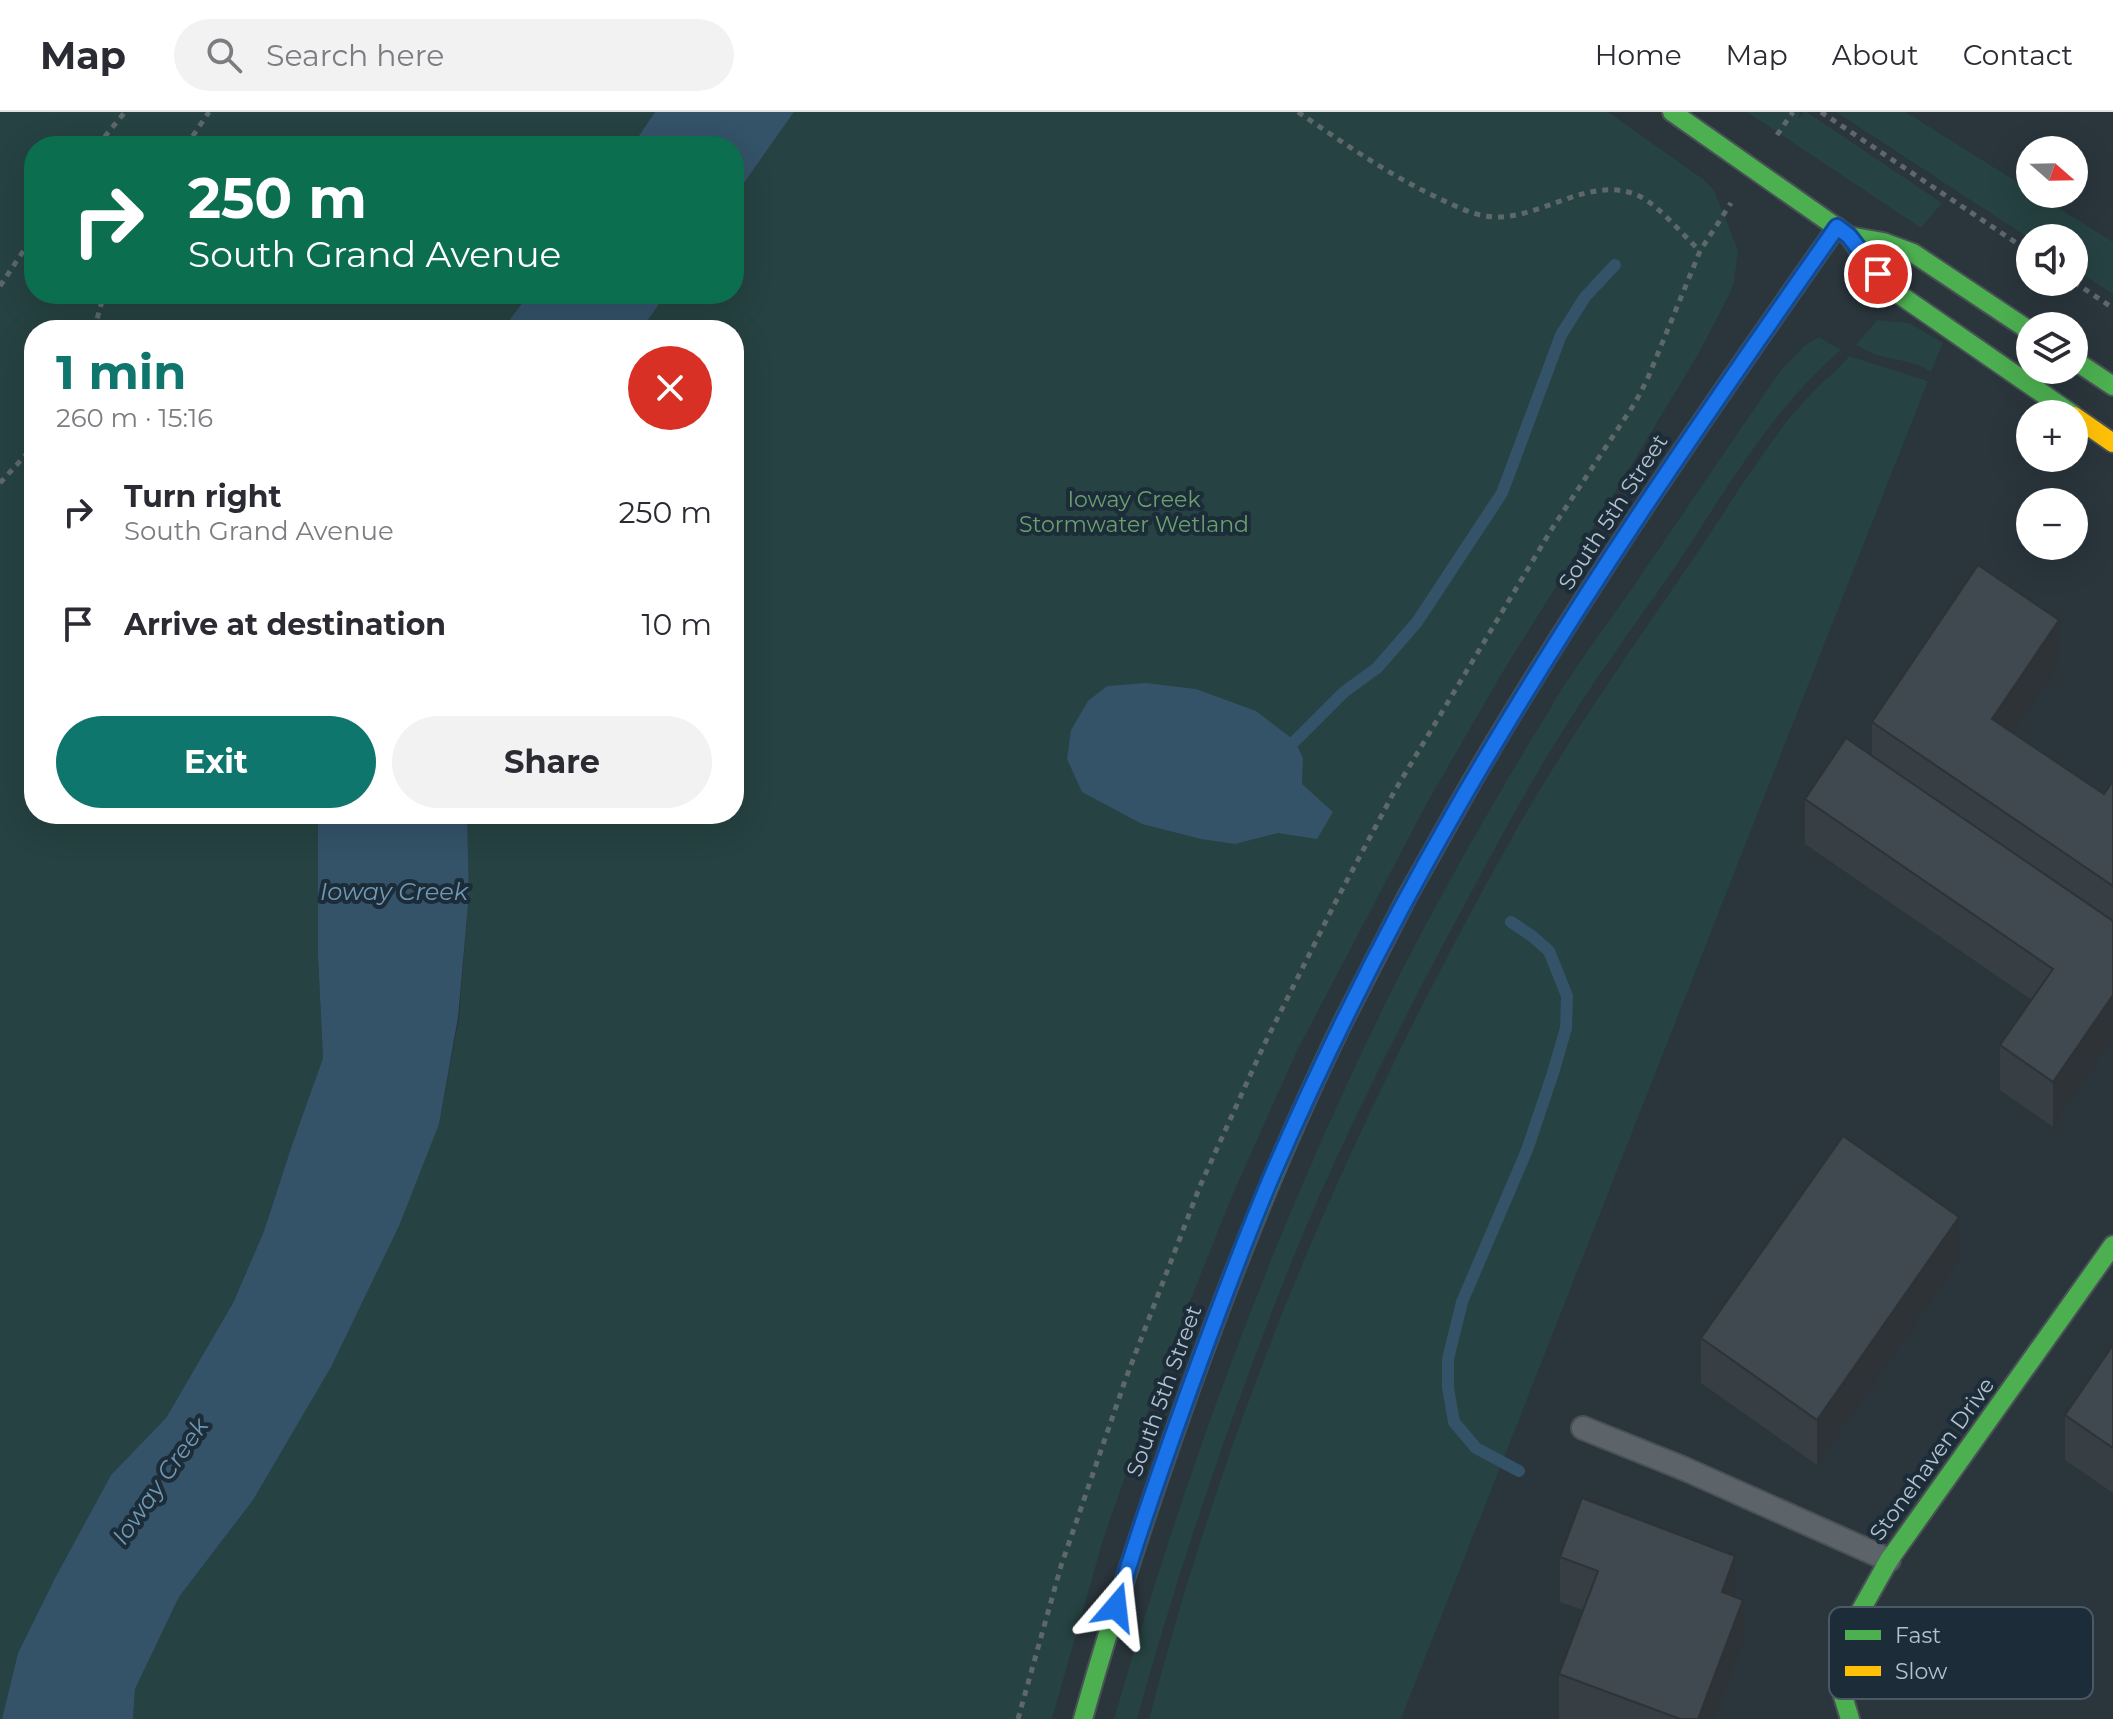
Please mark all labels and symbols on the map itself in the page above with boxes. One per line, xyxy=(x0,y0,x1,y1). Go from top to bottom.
north arrow xyxy=(2016,136,2088,208)
pin xyxy=(1844,240,1912,308)
street label: South 5th Street xyxy=(1553,429,1673,595)
park label: Ioway Creek Stormwater Wetland xyxy=(1019,486,1249,538)
water label: Ioway Creek xyxy=(320,877,470,906)
street label: South 5th Street xyxy=(1120,1302,1208,1480)
street label: Stonehaven Drive xyxy=(1864,1372,2000,1546)
water label: Ioway Creek xyxy=(106,1411,215,1550)
position arrow xyxy=(1074,1565,1158,1649)
legend xyxy=(1829,1607,2093,1699)
text: Fast xyxy=(1895,1622,1941,1649)
text: Slow xyxy=(1895,1658,1948,1685)

